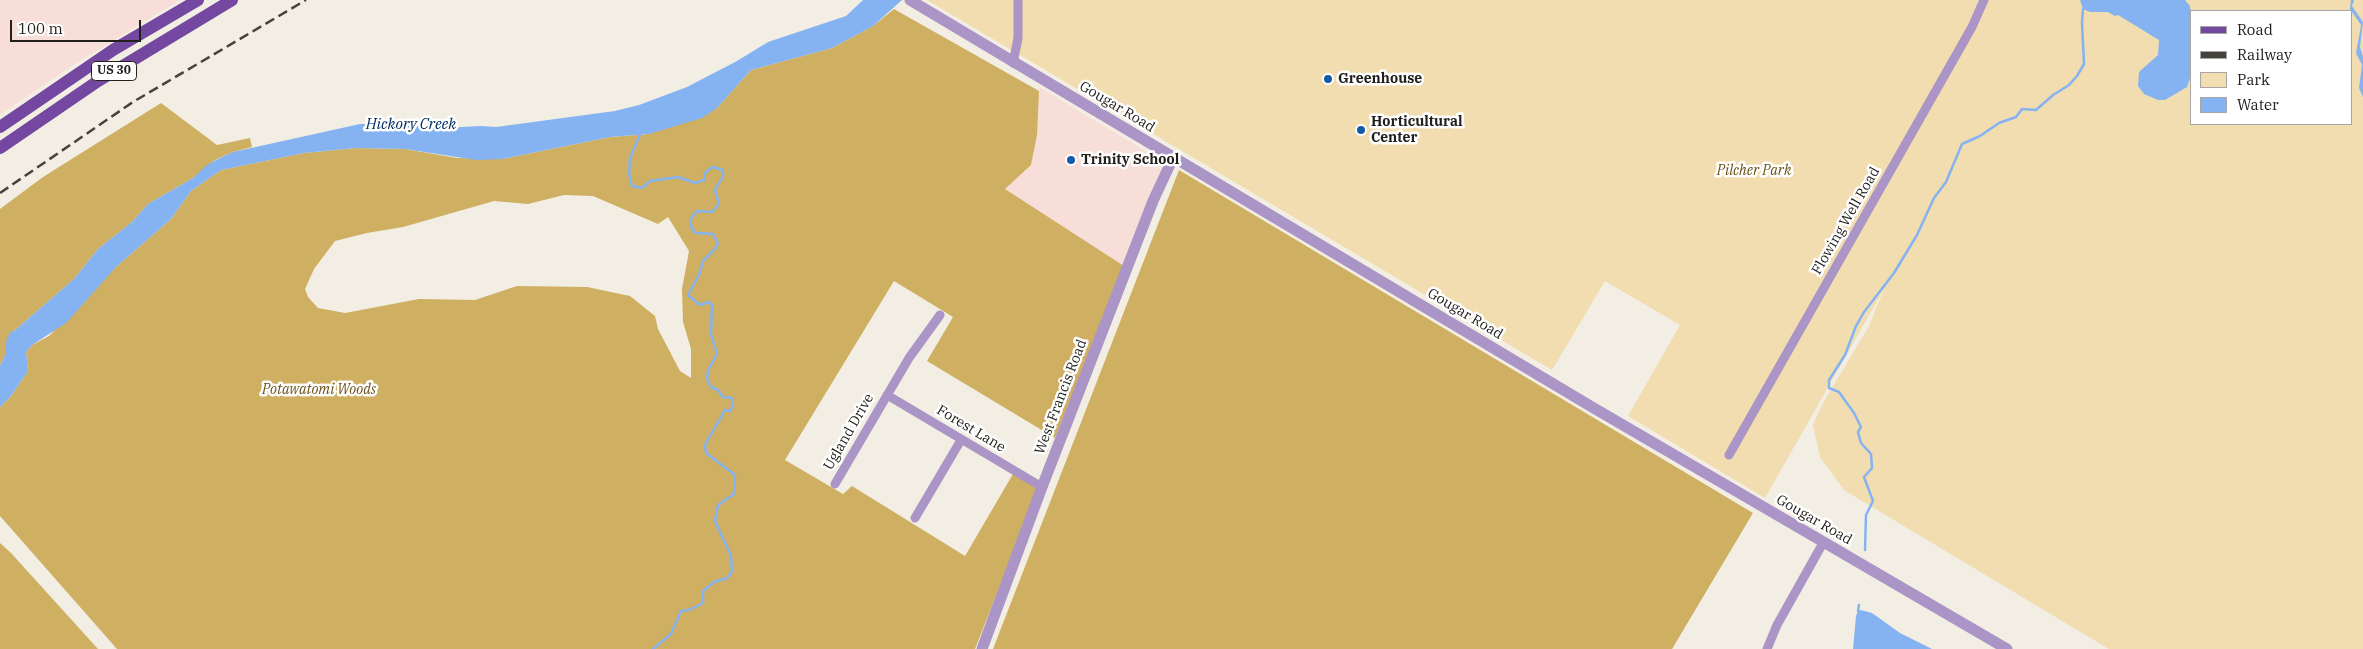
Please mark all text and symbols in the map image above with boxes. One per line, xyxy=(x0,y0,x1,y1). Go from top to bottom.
scale bar xyxy=(12,10,144,42)
legend xyxy=(2190,10,2353,125)
text: 100 m xyxy=(18,19,63,38)
text: Road xyxy=(2237,20,2273,39)
text: Railway xyxy=(2237,45,2292,64)
road number: US 30 xyxy=(92,61,136,80)
text: Park xyxy=(2237,70,2270,89)
place label: Greenhouse xyxy=(1338,71,1422,87)
marker: Greenhouse xyxy=(1322,73,1334,85)
street label: Gougar Road xyxy=(1076,78,1158,136)
text: Water xyxy=(2237,95,2279,114)
place label: Horticultural Center xyxy=(1371,114,1463,146)
water label: Hickory Creek xyxy=(366,116,456,134)
marker: Horticultural Center xyxy=(1355,124,1367,136)
place label: Trinity School xyxy=(1081,152,1179,168)
marker: Trinity School xyxy=(1065,154,1077,166)
park label: Pilcher Park xyxy=(1717,163,1791,179)
street label: Flowing Well Road xyxy=(1808,164,1884,278)
street label: Gougar Road xyxy=(1424,285,1506,343)
street label: West Francis Road xyxy=(1031,337,1091,457)
park label: Potawatomi Woods xyxy=(262,382,376,398)
street label: Ugland Drive xyxy=(820,391,878,473)
street label: Forest Lane xyxy=(934,402,1008,456)
street label: Gougar Road xyxy=(1773,492,1855,548)

